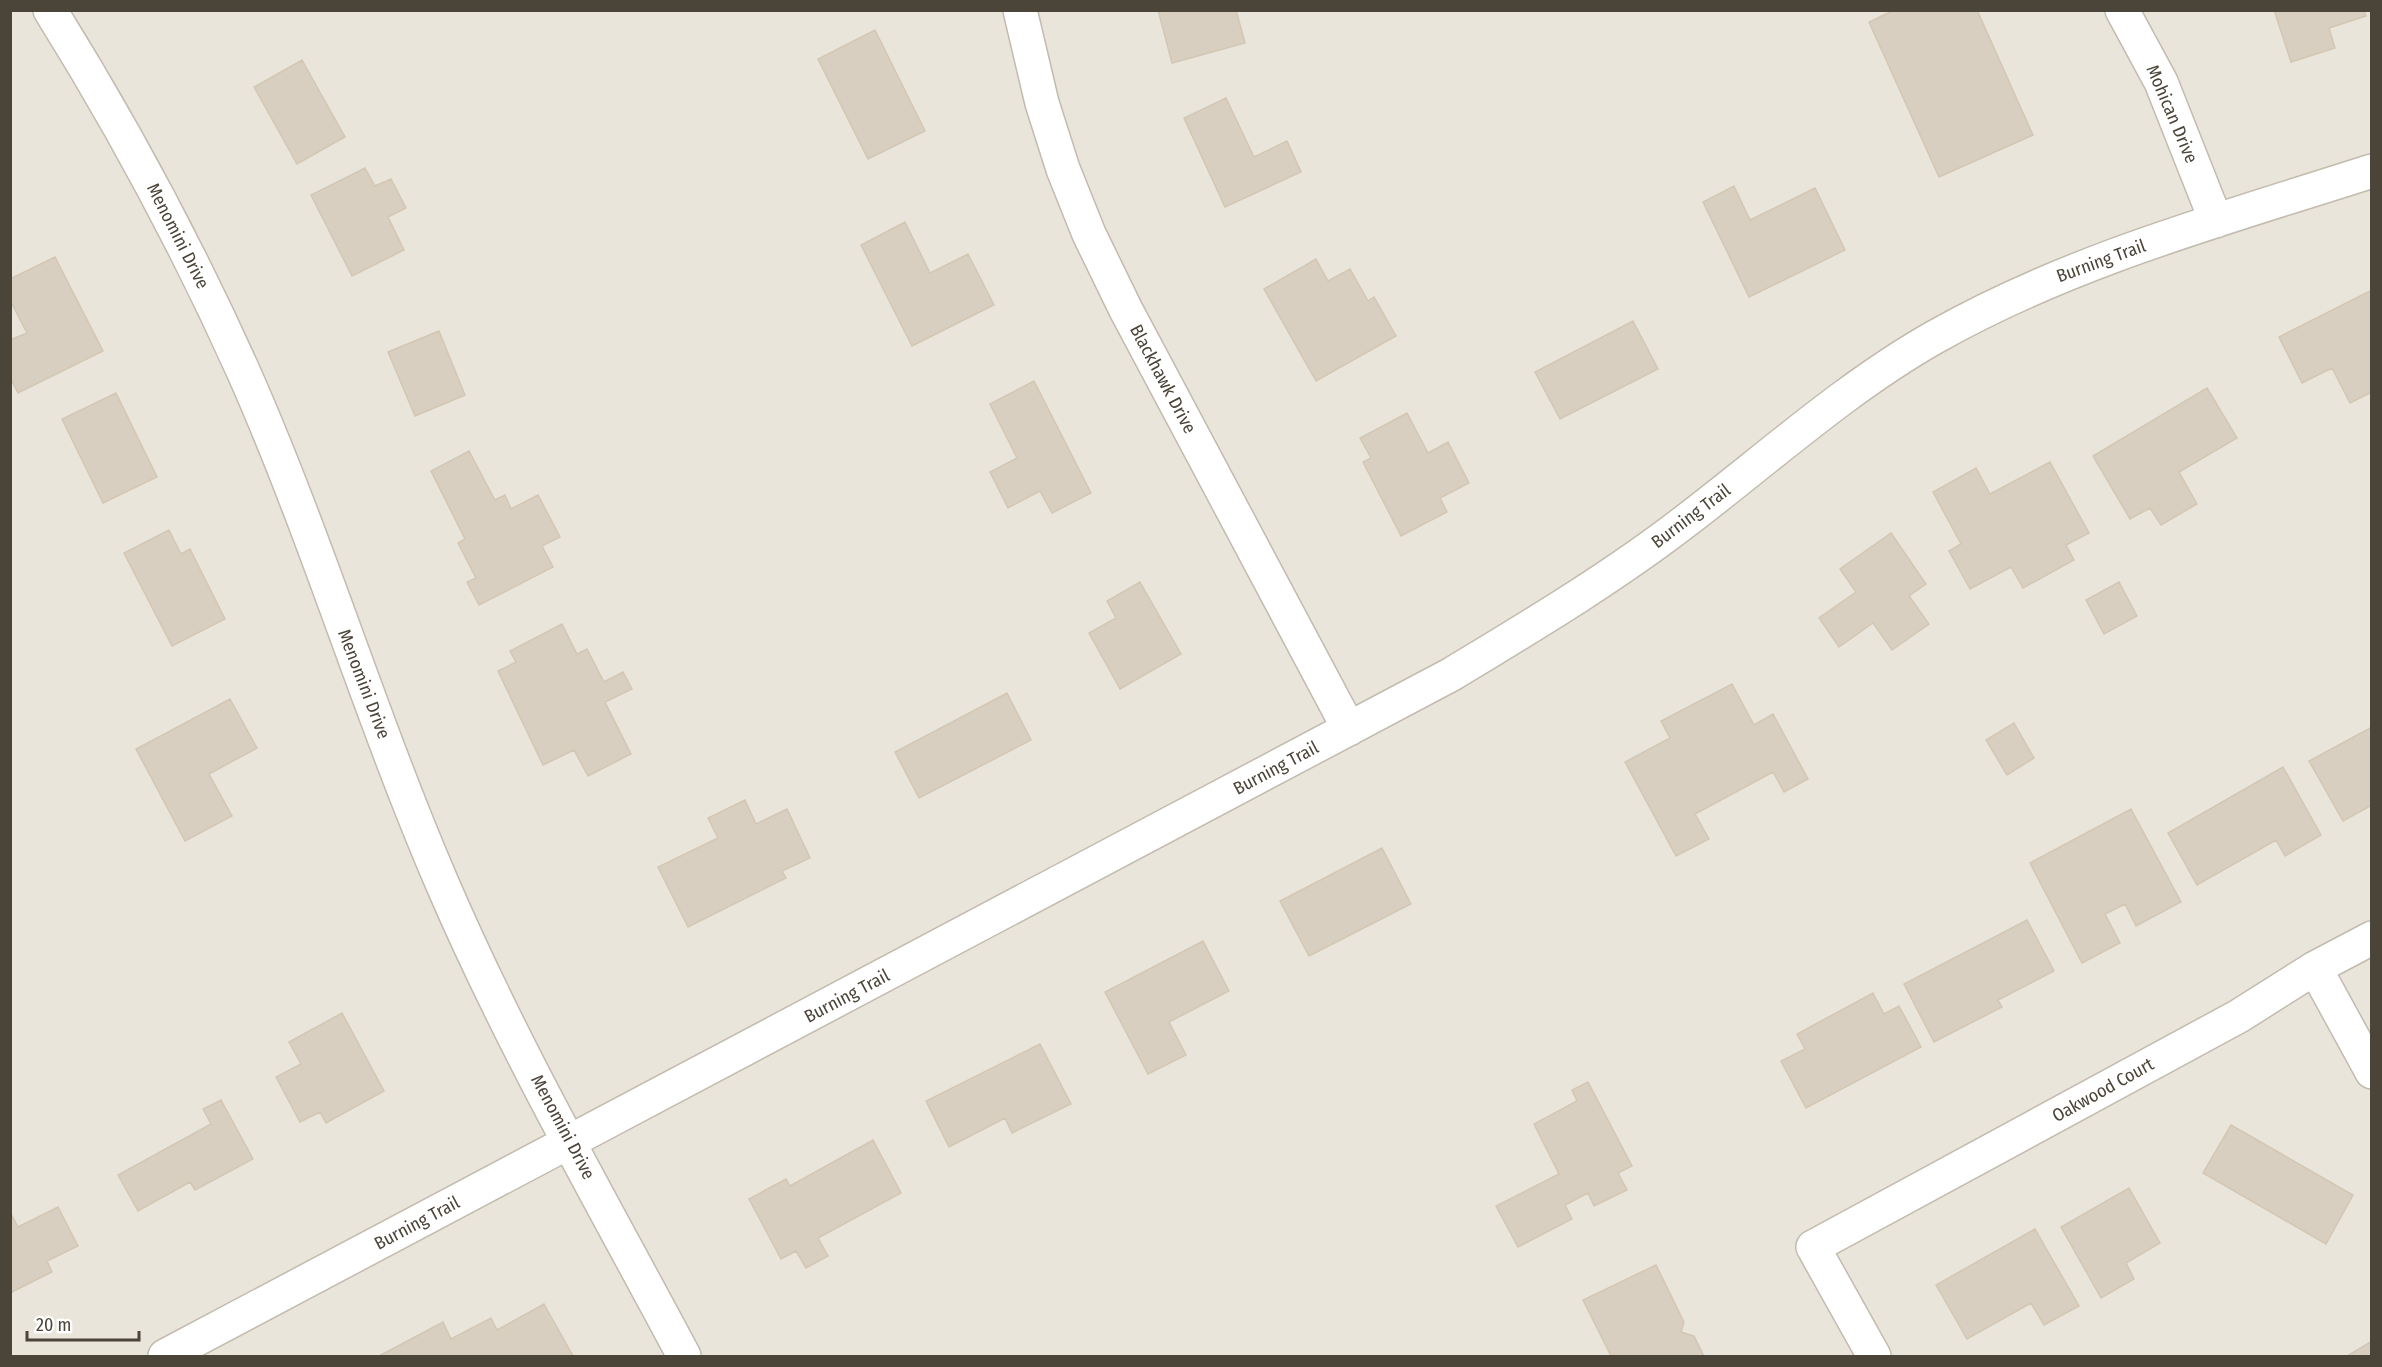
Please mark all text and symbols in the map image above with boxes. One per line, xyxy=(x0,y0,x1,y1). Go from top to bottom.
street label: Mohican Drive xyxy=(2141,62,2203,166)
street label: Menomini Drive xyxy=(142,180,214,292)
street label: Burning Trail xyxy=(2053,235,2149,287)
street label: Blackhawk Drive xyxy=(1125,321,1201,437)
street label: Burning Trail xyxy=(1647,479,1735,553)
street label: Menomini Drive xyxy=(333,626,395,742)
street label: Burning Trail xyxy=(1230,736,1323,800)
street label: Burning Trail xyxy=(801,964,894,1028)
street label: Oakwood Court xyxy=(2048,1053,2158,1127)
street label: Menomini Drive xyxy=(526,1071,600,1183)
street label: Burning Trail xyxy=(371,1191,464,1255)
scale bar xyxy=(27,1304,140,1342)
text: 20 m xyxy=(36,1314,71,1336)

